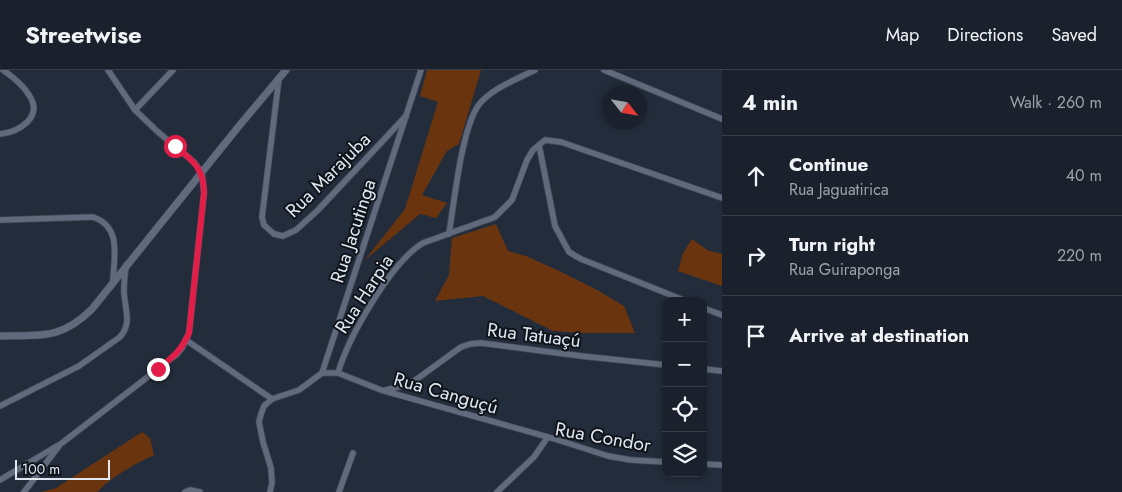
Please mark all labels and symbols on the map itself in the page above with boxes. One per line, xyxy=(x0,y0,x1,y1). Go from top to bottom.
north arrow xyxy=(602,85,647,130)
street label: Rua Marajuba xyxy=(279,126,377,224)
route start xyxy=(164,135,187,158)
street label: Rua Jacutinga xyxy=(324,176,382,286)
street label: Rua Harpia xyxy=(328,249,400,339)
street label: Rua Tatuaçú xyxy=(486,316,582,354)
route end xyxy=(147,358,170,381)
street label: Rua Canguçú xyxy=(391,365,501,421)
street label: Rua Condor xyxy=(553,415,653,459)
scale bar xyxy=(15,457,110,480)

